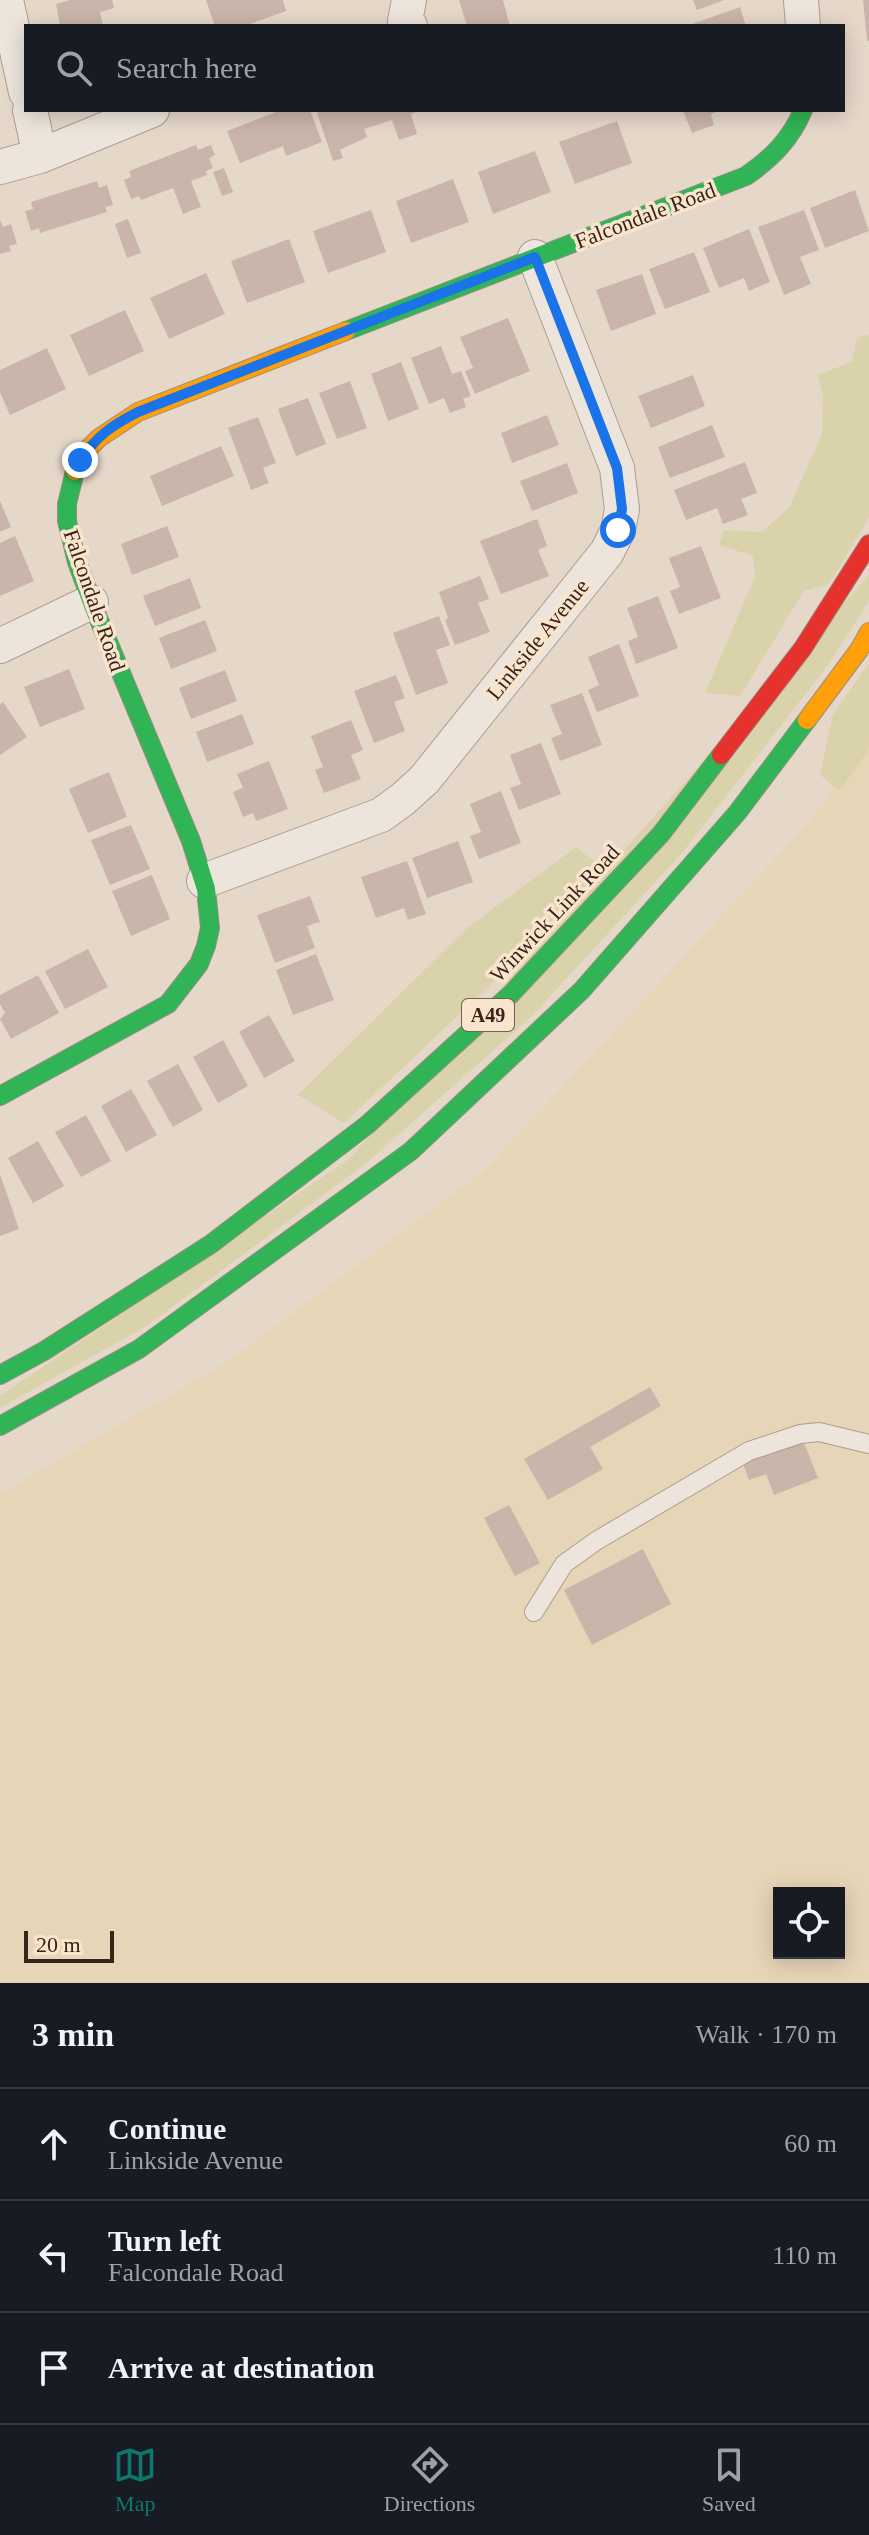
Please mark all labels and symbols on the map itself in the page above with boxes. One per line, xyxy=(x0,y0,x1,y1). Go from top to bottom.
street label: Falcondale Road xyxy=(571,177,719,254)
route end xyxy=(62,442,98,478)
route start xyxy=(600,512,636,548)
street label: Falcondale Road xyxy=(59,526,131,674)
street label: Linkside Avenue xyxy=(481,574,594,705)
street label: Winwick Link Road xyxy=(484,839,624,987)
road number: A49 xyxy=(462,999,514,1031)
scale bar xyxy=(24,1927,114,1963)

